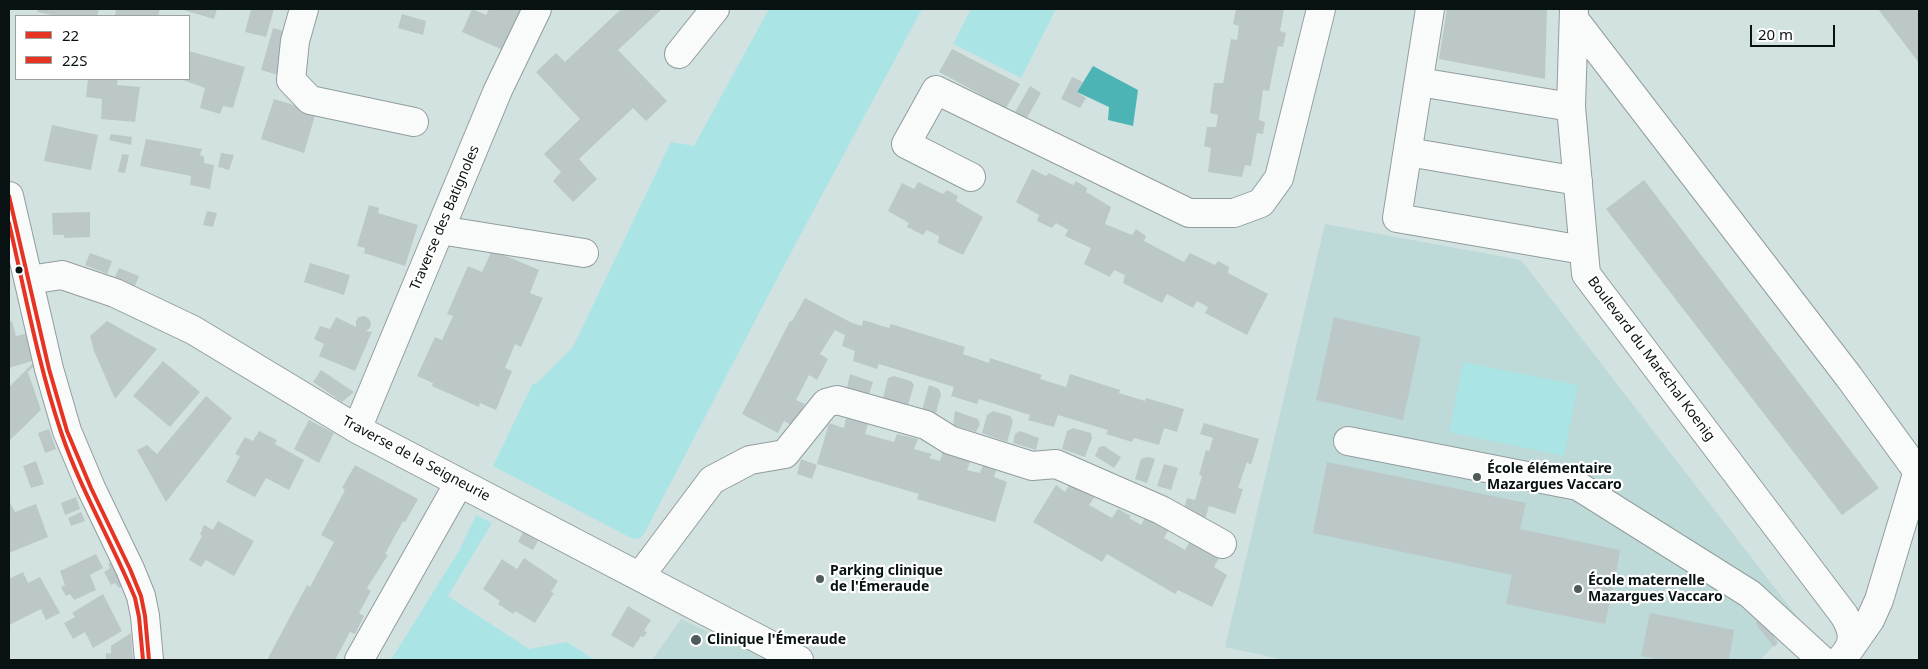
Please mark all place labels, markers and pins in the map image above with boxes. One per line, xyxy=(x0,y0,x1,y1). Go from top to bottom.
unlabelled marker xyxy=(14,265,24,275)
place label: École élémentaire Mazargues Vaccaro xyxy=(1487,461,1622,494)
marker: École élémentaire Mazargues Vaccaro xyxy=(1471,471,1483,483)
place label: Parking clinique de l'Émeraude xyxy=(830,563,943,596)
marker: Parking clinique de l'Émeraude xyxy=(814,573,826,585)
place label: École maternelle Mazargues Vaccaro xyxy=(1588,573,1723,606)
marker: École maternelle Mazargues Vaccaro xyxy=(1572,583,1584,595)
place label: Clinique l'Émeraude xyxy=(707,632,846,648)
marker: Clinique l'Émeraude xyxy=(689,633,703,647)

